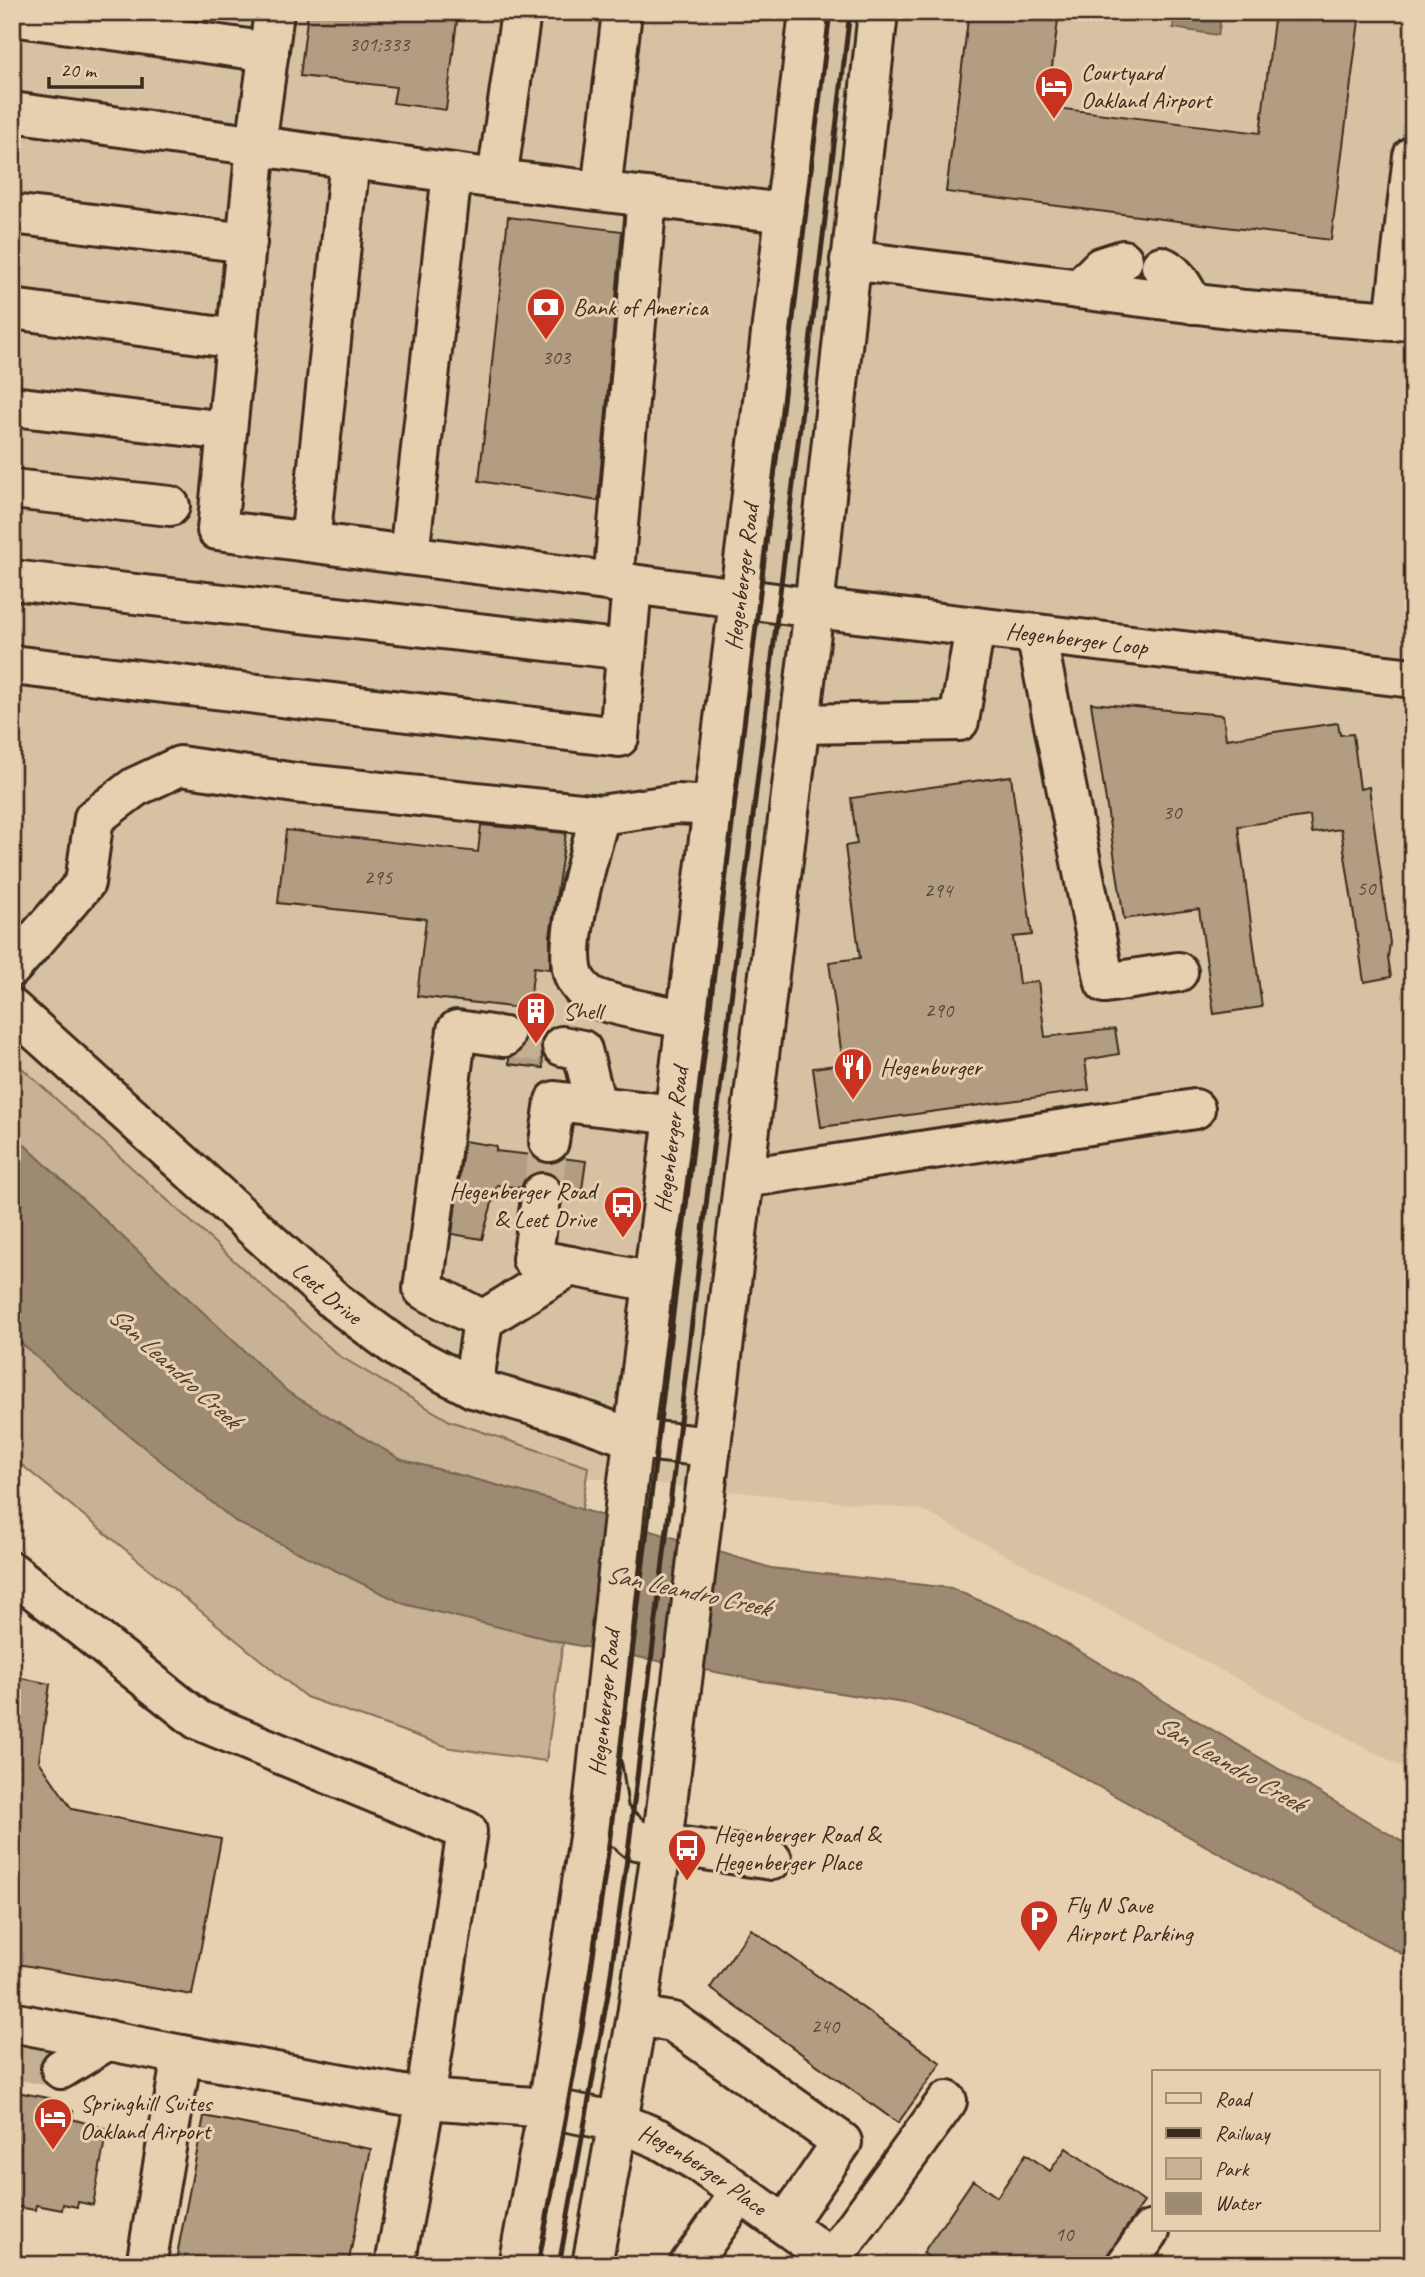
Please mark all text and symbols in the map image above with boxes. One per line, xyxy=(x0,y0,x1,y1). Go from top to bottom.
house number: 301;333 xyxy=(349,31,411,57)
scale bar xyxy=(49,46,142,90)
text: 20 m xyxy=(60,57,98,83)
place label: Courtyard Oakland Airport xyxy=(1081,57,1213,115)
hotel icon: Courtyard Oakland Airport xyxy=(1033,65,1075,120)
bank icon: Bank of America xyxy=(525,286,567,341)
place label: Bank of America xyxy=(573,292,709,322)
house number: 303 xyxy=(542,344,572,370)
street label: Hegenberger Road xyxy=(718,499,766,652)
street label: Hegenberger Loop xyxy=(1004,616,1150,662)
house number: 30 xyxy=(1163,799,1183,825)
house number: 295 xyxy=(364,864,394,890)
house number: 50 xyxy=(1357,875,1377,901)
house number: 294 xyxy=(924,877,955,903)
building icon: Shell xyxy=(515,990,557,1045)
place label: Shell xyxy=(563,996,606,1026)
house number: 290 xyxy=(925,997,955,1023)
restaurant icon: Hegenburger xyxy=(832,1046,874,1101)
place label: Hegenburger xyxy=(880,1052,984,1082)
street label: Hegenberger Road xyxy=(647,1062,696,1214)
place label: Hegenberger Road & Leet Drive xyxy=(450,1176,600,1234)
bus stop icon: Hegenberger Road & Leet Drive xyxy=(602,1184,644,1239)
street label: Leet Drive xyxy=(286,1255,369,1332)
water label: San Leandro Creek xyxy=(102,1299,252,1439)
water label: San Leandro Creek xyxy=(603,1557,778,1625)
street label: Hegenberger Road xyxy=(581,1625,627,1777)
water label: San Leandro Creek xyxy=(1149,1707,1315,1822)
place label: Hegenberger Road & Hegenberger Place xyxy=(714,1819,882,1877)
bus stop icon: Hegenberger Road & Hegenberger Place xyxy=(666,1827,708,1882)
place label: Fly N Save Airport Parking xyxy=(1066,1890,1195,1948)
parking icon: Fly N Save Airport Parking xyxy=(1018,1898,1060,1953)
house number: 240 xyxy=(811,2013,841,2039)
legend xyxy=(1152,2070,1380,2232)
text: Road xyxy=(1215,2086,1254,2112)
place label: Springhill Suites Oakland Airport xyxy=(80,2088,213,2146)
hotel icon: Springhill Suites Oakland Airport xyxy=(32,2096,74,2151)
street label: Hegenberger Place xyxy=(634,2117,774,2223)
text: Railway xyxy=(1215,2120,1271,2146)
text: Park xyxy=(1215,2156,1250,2182)
text: Water xyxy=(1215,2190,1262,2216)
house number: 10 xyxy=(1055,2221,1075,2247)

